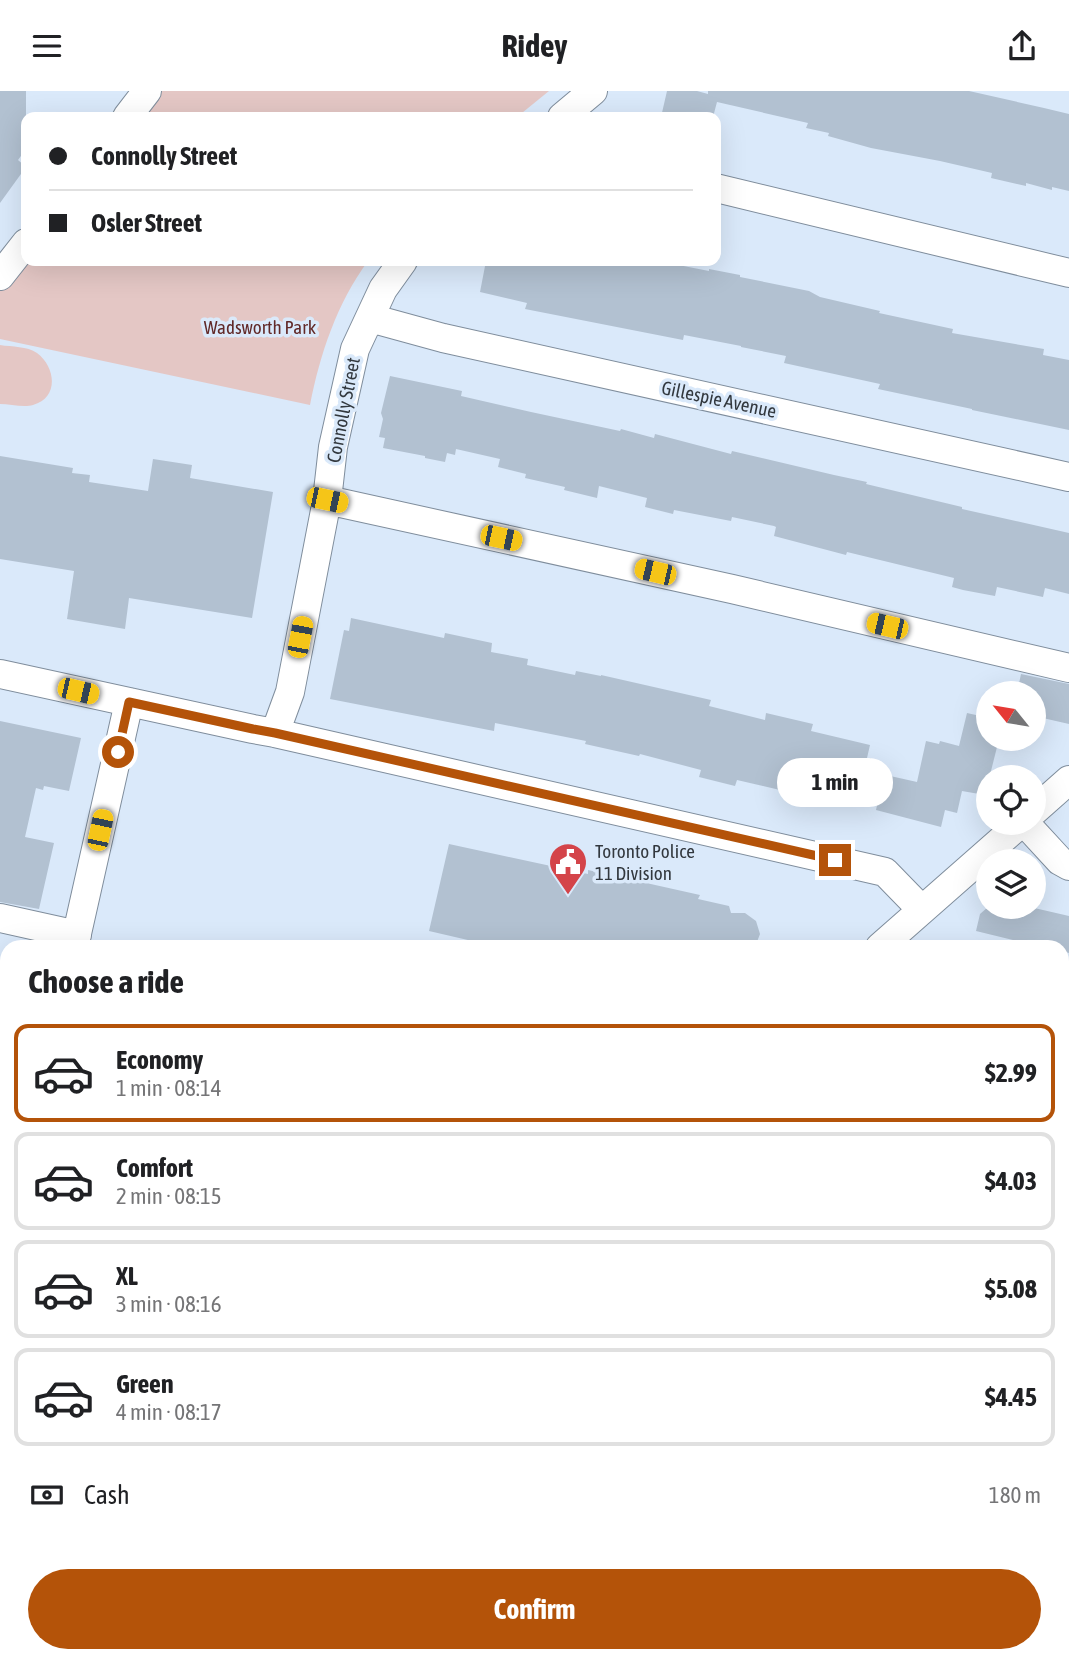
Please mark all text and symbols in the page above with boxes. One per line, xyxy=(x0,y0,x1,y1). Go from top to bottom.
icon: menu xyxy=(28,27,66,65)
text: Ridey xyxy=(502,27,567,64)
icon: share xyxy=(1003,27,1041,65)
text: Connolly Street xyxy=(91,141,237,171)
text: Osler Street xyxy=(91,208,202,238)
park label: Wadsworth Park xyxy=(204,316,317,338)
street label: Connolly Street xyxy=(322,355,364,465)
street label: Gillespie Avenue xyxy=(660,376,778,422)
car xyxy=(305,485,350,515)
car xyxy=(479,523,524,553)
car xyxy=(633,557,678,587)
car xyxy=(865,611,910,641)
car xyxy=(286,614,315,660)
car xyxy=(56,676,101,706)
north arrow xyxy=(976,681,1046,751)
map controls xyxy=(976,681,1046,919)
route start xyxy=(102,736,134,768)
callout: 1 min xyxy=(777,759,893,807)
button: locate xyxy=(976,765,1046,835)
text: 1 min xyxy=(812,769,858,795)
car xyxy=(86,807,115,853)
place label: Toronto Police 11 Division xyxy=(595,840,695,884)
public building icon: Toronto Police 11 Division xyxy=(547,841,589,896)
route end xyxy=(819,844,851,876)
button: layers xyxy=(976,849,1046,919)
text: Choose a ride xyxy=(28,963,184,1000)
icon: car xyxy=(32,1042,95,1105)
text: Economy xyxy=(116,1045,203,1075)
text: $2.99 xyxy=(985,1058,1037,1088)
text: 1 min · 08:14 xyxy=(116,1075,222,1101)
icon: car xyxy=(32,1150,95,1213)
text: Comfort xyxy=(116,1153,193,1183)
text: $4.03 xyxy=(985,1166,1037,1196)
text: 2 min · 08:15 xyxy=(116,1183,222,1209)
icon: car xyxy=(32,1258,95,1321)
text: XL xyxy=(116,1261,138,1291)
text: $5.08 xyxy=(985,1274,1037,1304)
text: 3 min · 08:16 xyxy=(116,1291,222,1317)
icon: car xyxy=(32,1366,95,1429)
text: Green xyxy=(116,1369,174,1399)
text: $4.45 xyxy=(985,1382,1037,1412)
text: 4 min · 08:17 xyxy=(116,1399,222,1425)
icon: cash xyxy=(28,1476,66,1514)
text: Cash xyxy=(84,1480,130,1510)
text: 180 m xyxy=(989,1482,1041,1508)
button: Confirm xyxy=(28,1569,1041,1649)

